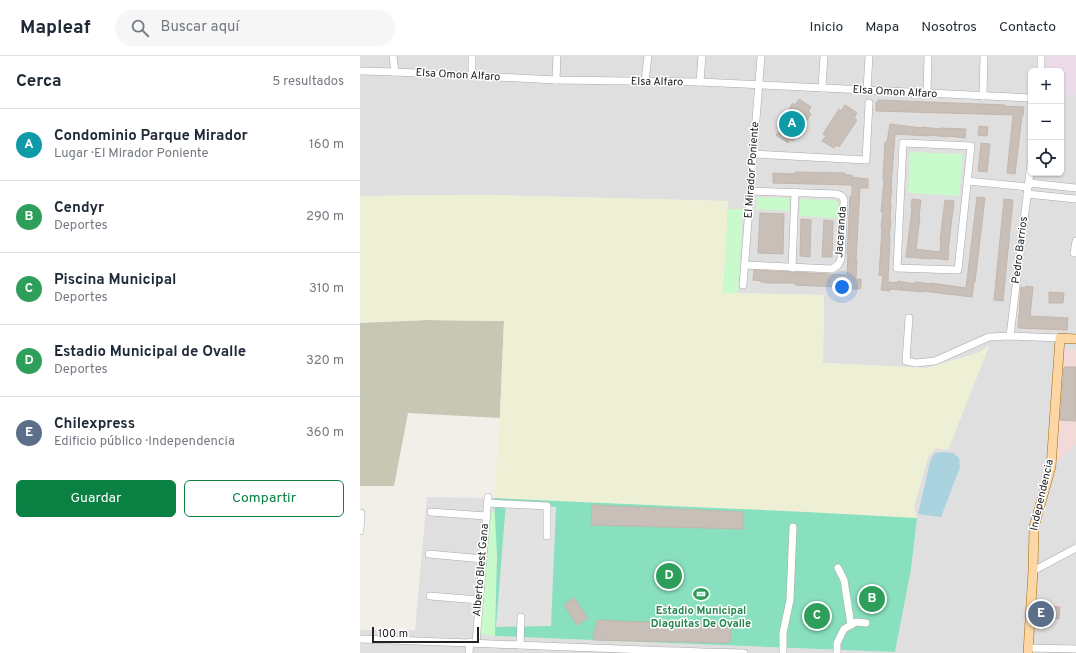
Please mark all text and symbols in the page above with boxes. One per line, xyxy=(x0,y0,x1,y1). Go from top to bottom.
search box xyxy=(115,10,395,46)
text: Mapleaf xyxy=(20,16,91,40)
icon: search xyxy=(129,17,151,39)
text: Buscar aquí xyxy=(161,18,239,37)
text: Inicio xyxy=(810,19,843,36)
text: Mapa xyxy=(865,19,899,36)
text: Nosotros xyxy=(921,19,977,36)
text: Contacto xyxy=(999,19,1056,36)
street label: Elsa Omon Alfaro xyxy=(415,66,501,84)
map controls xyxy=(1028,68,1064,176)
button: + xyxy=(1028,68,1064,104)
text: Cerca xyxy=(16,71,62,93)
text: 5 resultados xyxy=(272,74,344,90)
street label: Elsa Alfaro xyxy=(631,75,683,89)
street label: Elsa Omon Alfaro xyxy=(852,83,938,101)
button: − xyxy=(1028,104,1064,140)
pin: A xyxy=(779,109,805,139)
street label: El Mirador Poniente xyxy=(742,121,762,219)
text: Condominio Parque Mirador xyxy=(54,127,248,146)
text: A xyxy=(24,137,34,153)
text: 160 m xyxy=(309,137,344,153)
button: locate xyxy=(1028,140,1064,176)
text: Lugar · El Mirador Poniente xyxy=(54,146,209,162)
text: Cendyr xyxy=(54,199,104,218)
street label: Jacaranda xyxy=(832,206,850,258)
text: B xyxy=(25,209,33,225)
text: 290 m xyxy=(306,209,344,225)
street label: Pedro Barrios xyxy=(1009,216,1031,284)
text: Deportes xyxy=(54,218,108,234)
text: Piscina Municipal xyxy=(54,271,176,290)
your location xyxy=(832,277,852,297)
text: C xyxy=(25,281,33,297)
text: 310 m xyxy=(309,281,344,297)
text: Deportes xyxy=(54,290,108,306)
text: Estadio Municipal de Ovalle xyxy=(54,343,246,362)
text: D xyxy=(24,353,34,369)
text: 320 m xyxy=(306,353,344,369)
text: Deportes xyxy=(54,362,108,378)
text: Chilexpress xyxy=(54,415,135,434)
text: E xyxy=(25,425,33,441)
text: 360 m xyxy=(306,425,344,441)
text: Edificio público · Independencia xyxy=(54,434,235,450)
street label: Independencia xyxy=(1027,458,1057,532)
button: Guardar xyxy=(16,480,176,517)
button: Compartir xyxy=(184,480,344,517)
street label: Alberto Blest Gana xyxy=(470,523,492,617)
pin: D xyxy=(656,561,682,591)
pin: B xyxy=(859,584,885,614)
sports icon: Estadio Municipal Diaguitas De Ovalle xyxy=(692,585,710,603)
pin: E xyxy=(1028,599,1054,629)
pin: C xyxy=(804,601,830,631)
place label: Estadio Municipal Diaguitas De Ovalle xyxy=(651,604,751,631)
scale bar xyxy=(372,625,479,644)
text: 100 m xyxy=(378,627,408,641)

